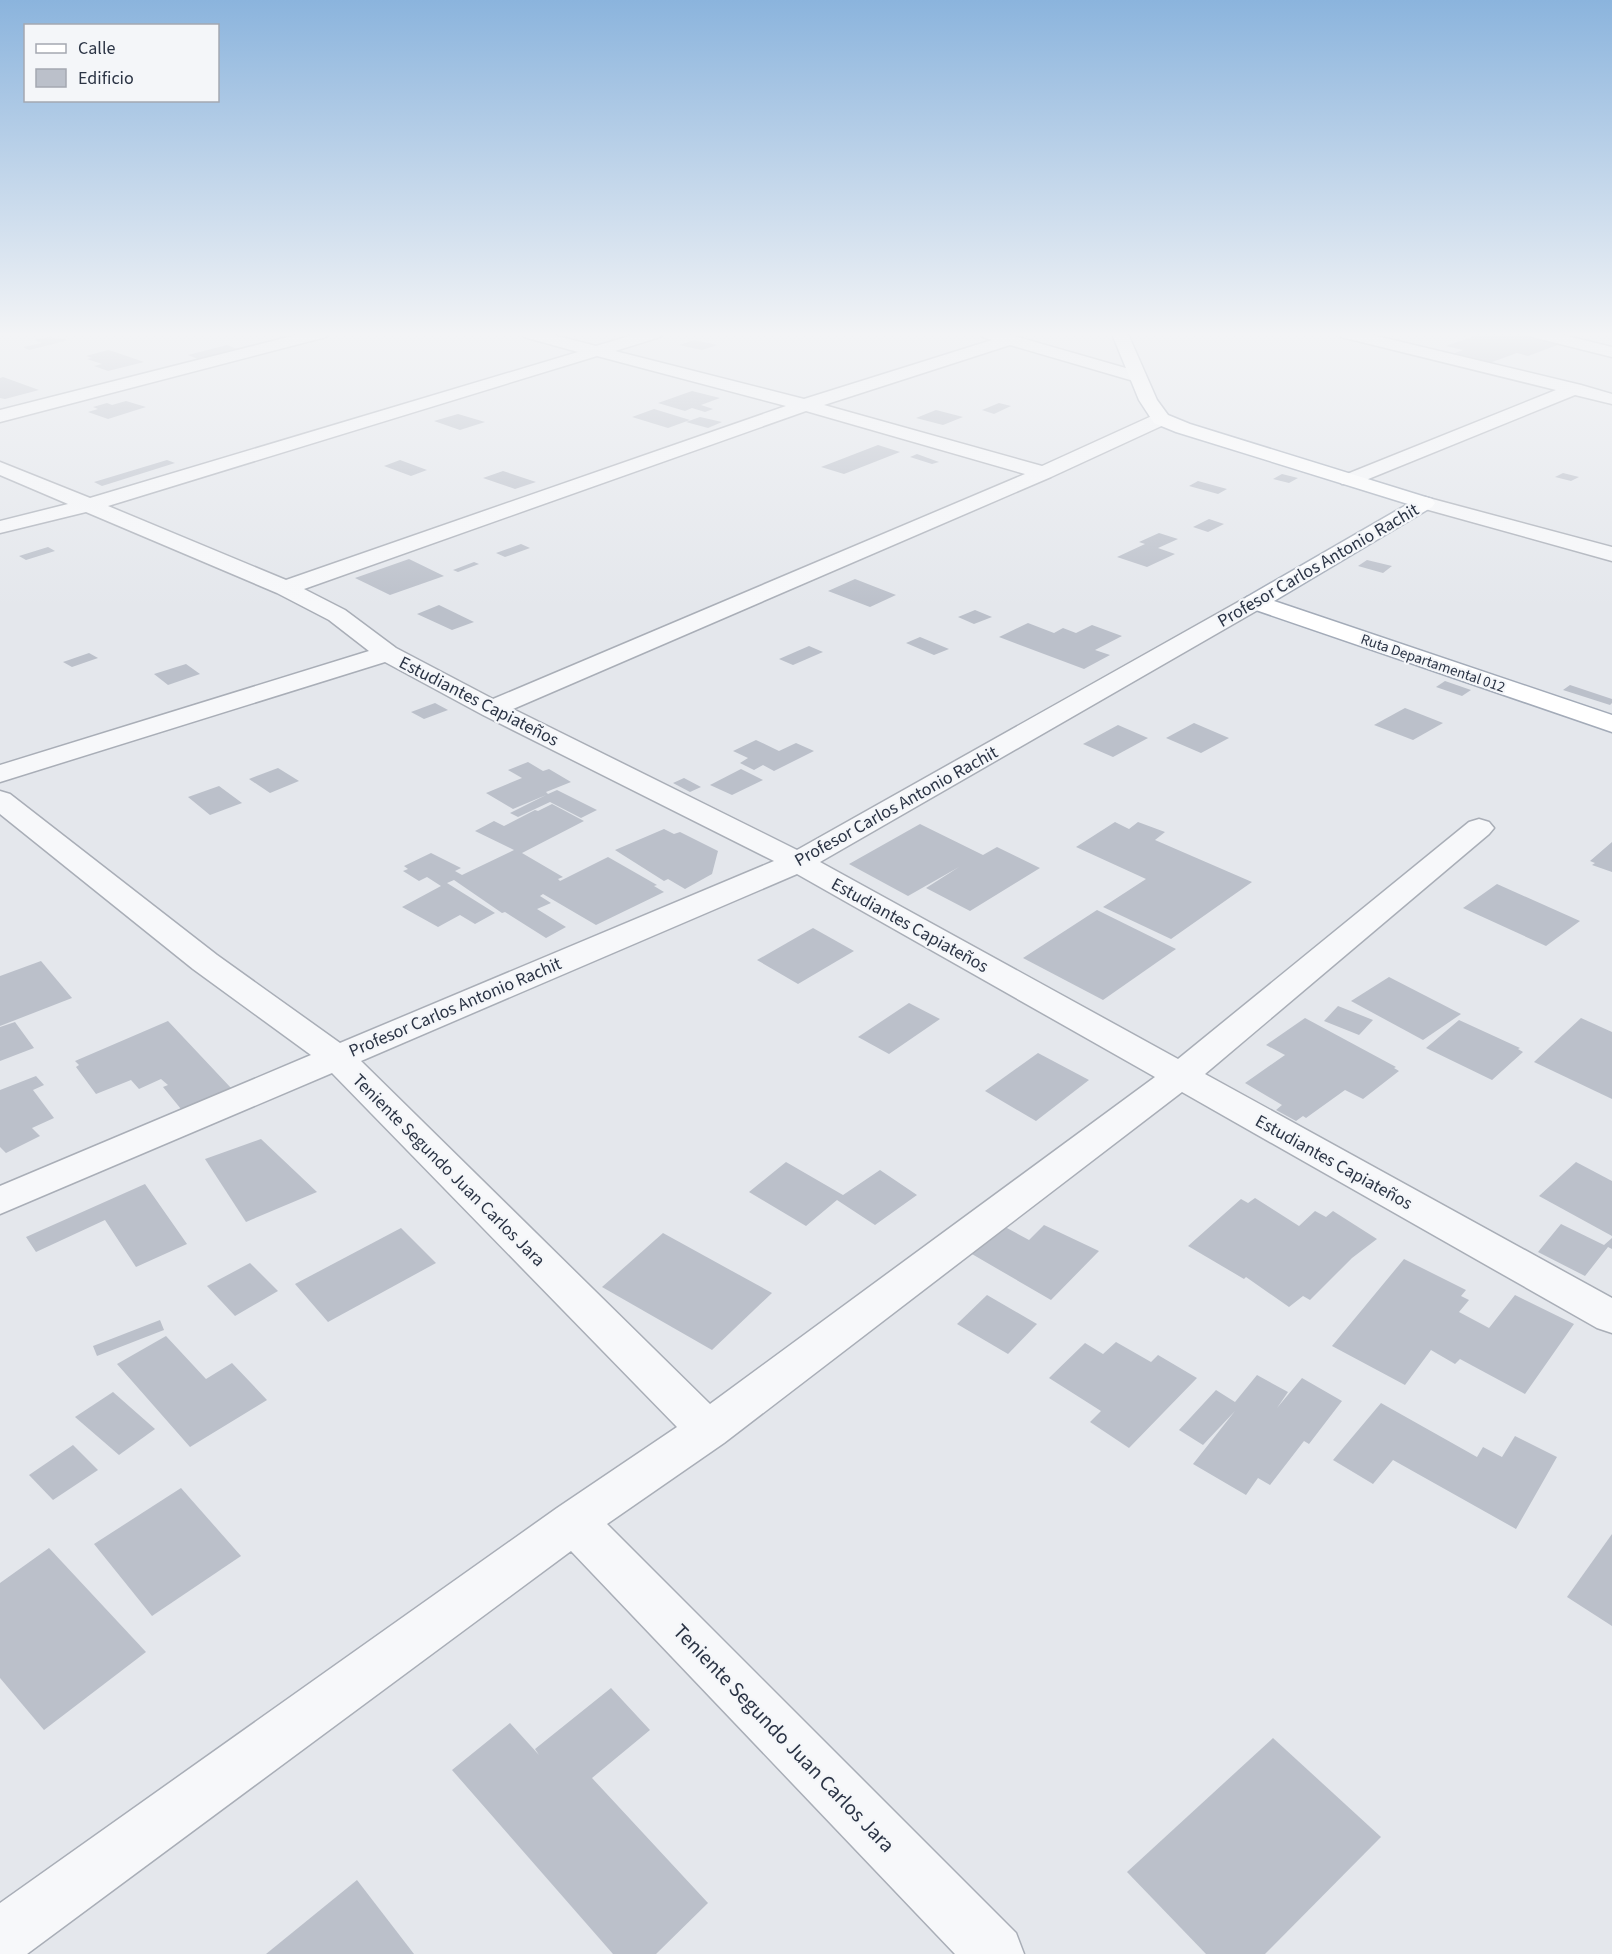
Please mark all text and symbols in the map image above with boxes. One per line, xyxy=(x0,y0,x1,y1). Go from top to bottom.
legend xyxy=(24,24,219,102)
text: Calle xyxy=(78,36,116,61)
text: Edificio xyxy=(78,66,134,91)
street label: Profesor Carlos Antonio Rachit xyxy=(1213,497,1424,633)
street label: Ruta Departamental 012 xyxy=(1358,629,1508,698)
street label: Estudiantes Capiateños xyxy=(395,650,563,753)
street label: Profesor Carlos Antonio Rachit xyxy=(790,740,1002,873)
street label: Estudiantes Capiateños xyxy=(827,872,993,979)
street label: Profesor Carlos Antonio Rachit xyxy=(345,951,565,1064)
street label: Teniente Segundo Juan Carlos Jara xyxy=(347,1068,551,1272)
street label: Estudiantes Capiateños xyxy=(1251,1109,1417,1216)
street label: Teniente Segundo Juan Carlos Jara xyxy=(666,1617,902,1859)

